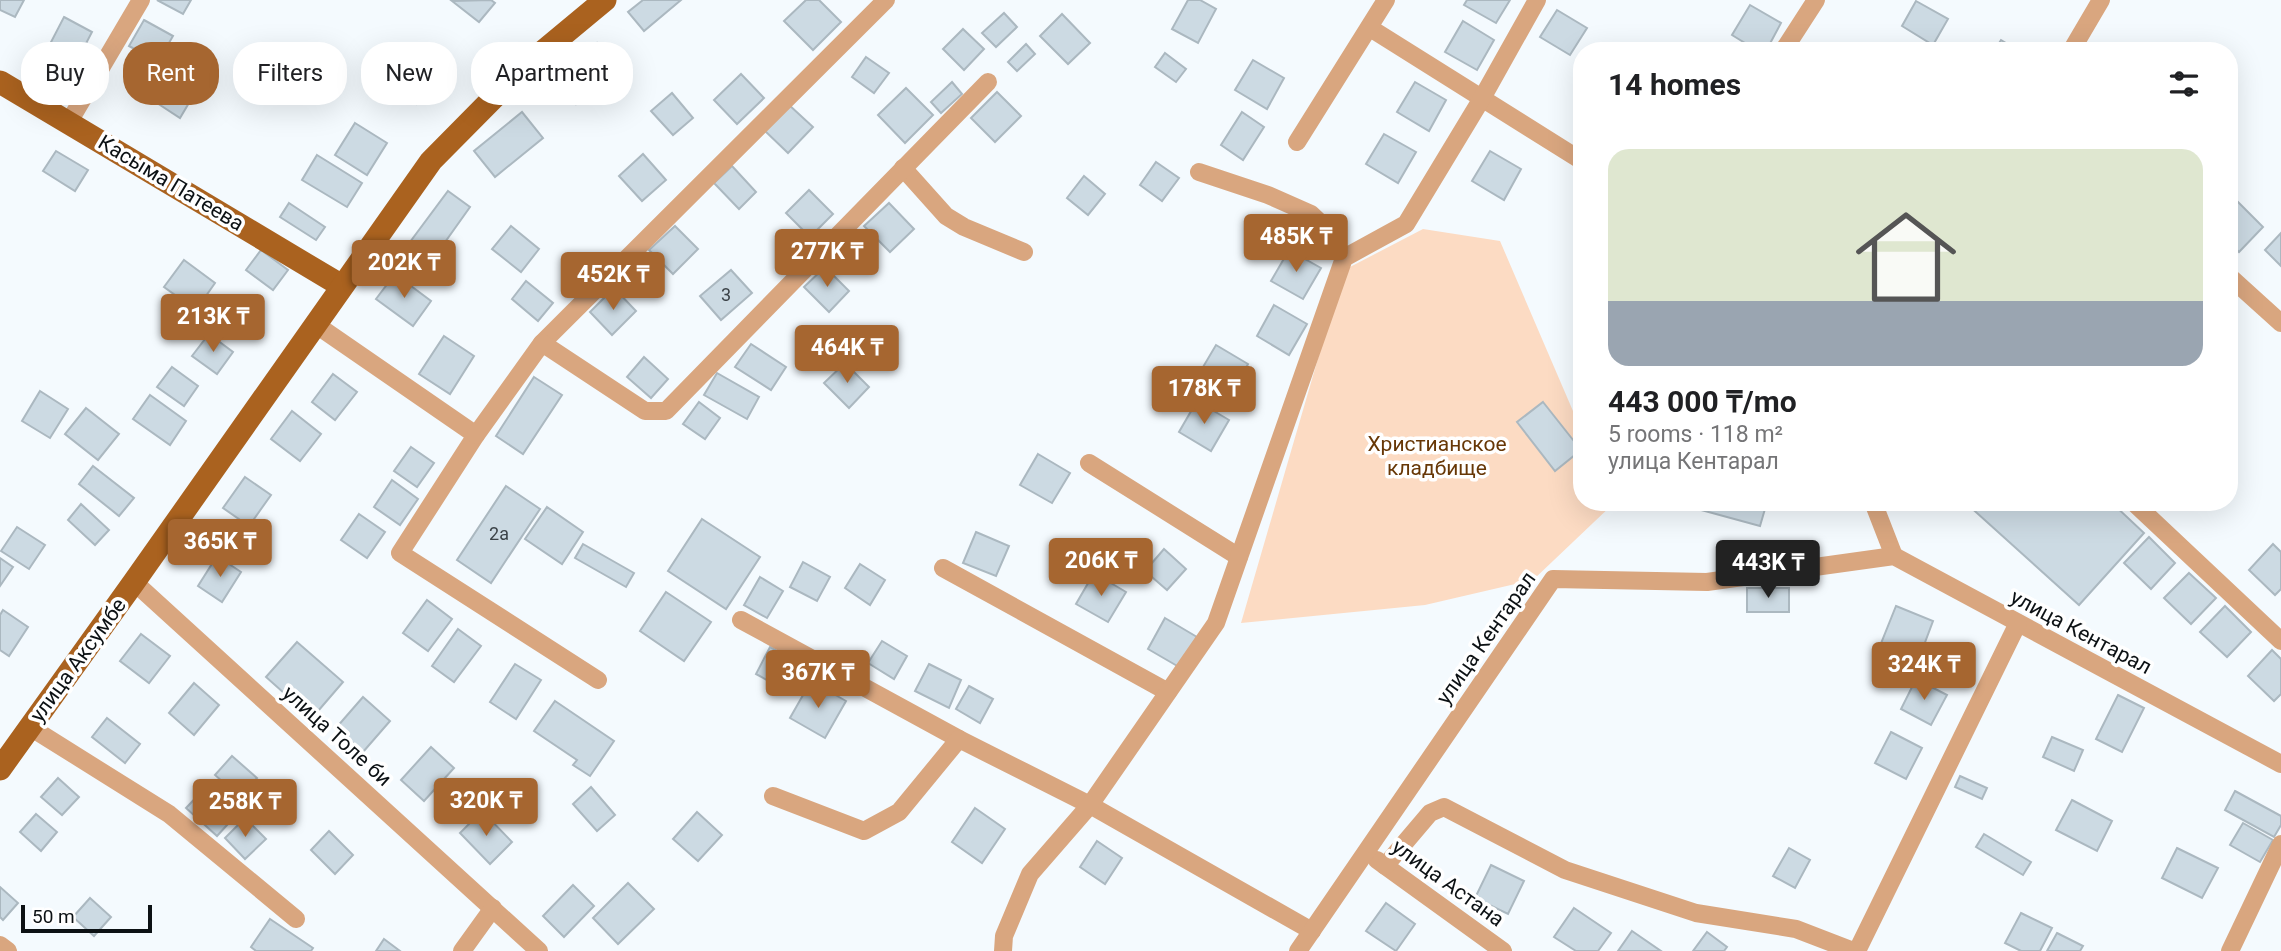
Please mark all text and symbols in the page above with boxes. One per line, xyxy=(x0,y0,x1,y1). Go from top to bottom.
chip: Buy xyxy=(21,42,109,105)
chip: Rent xyxy=(123,42,219,105)
chip: Filters xyxy=(233,42,347,105)
chip: New xyxy=(361,42,457,105)
chip: Apartment xyxy=(471,42,633,105)
icon: filters xyxy=(2165,65,2203,103)
text: 14 homes xyxy=(1608,67,1741,102)
street label: Касыма Патеева xyxy=(94,130,248,236)
icon: home xyxy=(1843,194,1969,320)
pin: 485K ₸ xyxy=(1239,215,1353,274)
text: 485K ₸ xyxy=(1260,223,1332,250)
pin: 277K ₸ xyxy=(770,230,884,289)
text: 277K ₸ xyxy=(791,238,863,265)
pin: 202K ₸ xyxy=(347,240,461,300)
text: 202K ₸ xyxy=(368,249,440,276)
pin: 452K ₸ xyxy=(556,252,670,312)
text: 452K ₸ xyxy=(577,261,649,288)
house number: 3 xyxy=(721,284,731,305)
pin: 213K ₸ xyxy=(156,294,270,354)
text: 213K ₸ xyxy=(177,303,249,330)
pin: 464K ₸ xyxy=(790,326,904,385)
text: 464K ₸ xyxy=(811,334,883,361)
pin: 178K ₸ xyxy=(1147,366,1261,426)
text: 178K ₸ xyxy=(1168,375,1240,402)
text: 443 000 ₸/mo xyxy=(1608,384,1797,419)
text: 5 rooms · 118 m² xyxy=(1608,421,1783,448)
park label: Христианское кладбище xyxy=(1367,432,1507,480)
text: улица Кентарал xyxy=(1608,448,1779,475)
pin: 365K ₸ xyxy=(163,520,277,579)
house number: 2а xyxy=(489,523,509,544)
text: 365K ₸ xyxy=(184,528,256,555)
pin: 206K ₸ xyxy=(1044,538,1158,598)
pin: 443K ₸ xyxy=(1711,540,1825,600)
text: 206K ₸ xyxy=(1065,547,1137,574)
text: 443K ₸ xyxy=(1732,549,1804,576)
street label: улица Кентарал xyxy=(1431,567,1541,709)
street label: улица Кентарал xyxy=(2006,585,2156,679)
street label: улица Аксумбе xyxy=(25,593,131,727)
pin: 324K ₸ xyxy=(1867,642,1981,702)
pin: 367K ₸ xyxy=(761,650,875,710)
text: 324K ₸ xyxy=(1888,651,1960,678)
text: 367K ₸ xyxy=(782,659,854,686)
street label: улица Толе би xyxy=(278,681,396,791)
pin: 320K ₸ xyxy=(429,778,543,838)
pin: 258K ₸ xyxy=(188,780,302,839)
text: 320K ₸ xyxy=(450,787,522,814)
text: 258K ₸ xyxy=(209,788,281,815)
street label: улица Астана xyxy=(1387,834,1509,932)
scale bar xyxy=(21,902,152,934)
text: 50 m xyxy=(32,905,75,928)

